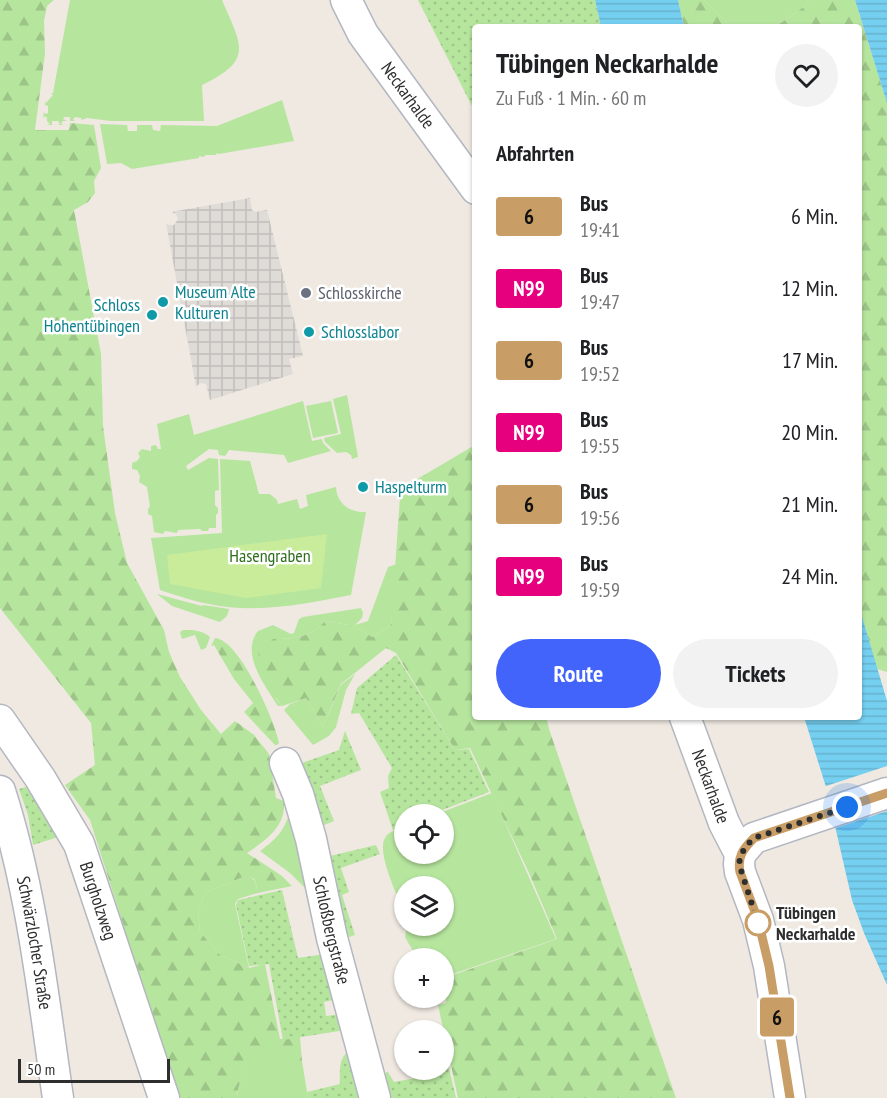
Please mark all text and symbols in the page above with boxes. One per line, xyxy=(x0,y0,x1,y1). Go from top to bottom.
text: Tübingen Neckarhalde xyxy=(496,44,718,81)
button: heart xyxy=(775,44,838,107)
street label: Neckarhalde xyxy=(376,57,440,133)
text: Zu Fuß · 1 Min. · 60 m xyxy=(496,85,646,111)
text: Abfahrten xyxy=(496,139,574,167)
text: Bus xyxy=(580,189,608,217)
text: 6 Min. xyxy=(791,202,838,230)
text: 6 xyxy=(524,203,534,230)
text: 19:41 xyxy=(580,217,620,243)
text: Bus xyxy=(580,261,608,289)
text: 12 Min. xyxy=(781,274,838,302)
text: N99 xyxy=(513,275,545,302)
place label: Museum Alte Kulturen xyxy=(175,280,256,324)
place label: Schlosskirche xyxy=(318,281,402,304)
marker: Schlosskirche xyxy=(299,286,313,300)
text: 19:47 xyxy=(580,289,620,315)
place label: Schloss Hohentübingen xyxy=(44,293,140,337)
marker: Museum Alte Kulturen xyxy=(156,295,170,309)
marker: Schloss Hohentübingen xyxy=(145,308,159,322)
place label: Schlosslabor xyxy=(321,320,399,343)
marker: Schlosslabor xyxy=(302,325,316,339)
text: Bus xyxy=(580,333,608,361)
text: 17 Min. xyxy=(782,346,838,374)
text: 6 xyxy=(524,347,534,374)
text: 19:52 xyxy=(580,361,620,387)
text: Bus xyxy=(580,405,608,433)
text: 20 Min. xyxy=(781,418,838,446)
text: N99 xyxy=(513,419,545,446)
text: 19:55 xyxy=(580,433,620,459)
place label: Haspelturm xyxy=(375,475,447,498)
text: Bus xyxy=(580,477,608,505)
marker: Haspelturm xyxy=(356,480,370,494)
text: 21 Min. xyxy=(781,490,838,518)
text: 6 xyxy=(524,491,534,518)
text: 19:56 xyxy=(580,505,620,531)
park label: Hasengraben xyxy=(229,544,311,567)
text: Bus xyxy=(580,549,608,577)
text: 24 Min. xyxy=(781,562,838,590)
text: N99 xyxy=(513,563,545,590)
text: 19:59 xyxy=(580,577,620,603)
button: Route xyxy=(496,639,661,708)
button: Tickets xyxy=(673,639,838,708)
street label: Neckarhalde xyxy=(687,746,735,826)
your location xyxy=(832,792,862,822)
map controls xyxy=(394,804,454,1080)
button: locate xyxy=(394,804,454,864)
street label: Burgholzweg xyxy=(75,859,122,943)
street label: Schwärzlocher Straße xyxy=(12,874,57,1011)
street label: Schloßbergstraße xyxy=(308,874,356,987)
button: layers xyxy=(394,876,454,936)
place label: Tübingen Neckarhalde xyxy=(776,901,856,945)
marker: Tübingen Neckarhalde xyxy=(745,910,771,936)
button: + xyxy=(394,948,454,1008)
line badge: 6 xyxy=(758,998,796,1036)
text: 6 xyxy=(772,1004,782,1031)
button: − xyxy=(394,1020,454,1080)
scale bar xyxy=(18,1056,170,1084)
text: 50 m xyxy=(27,1059,55,1079)

